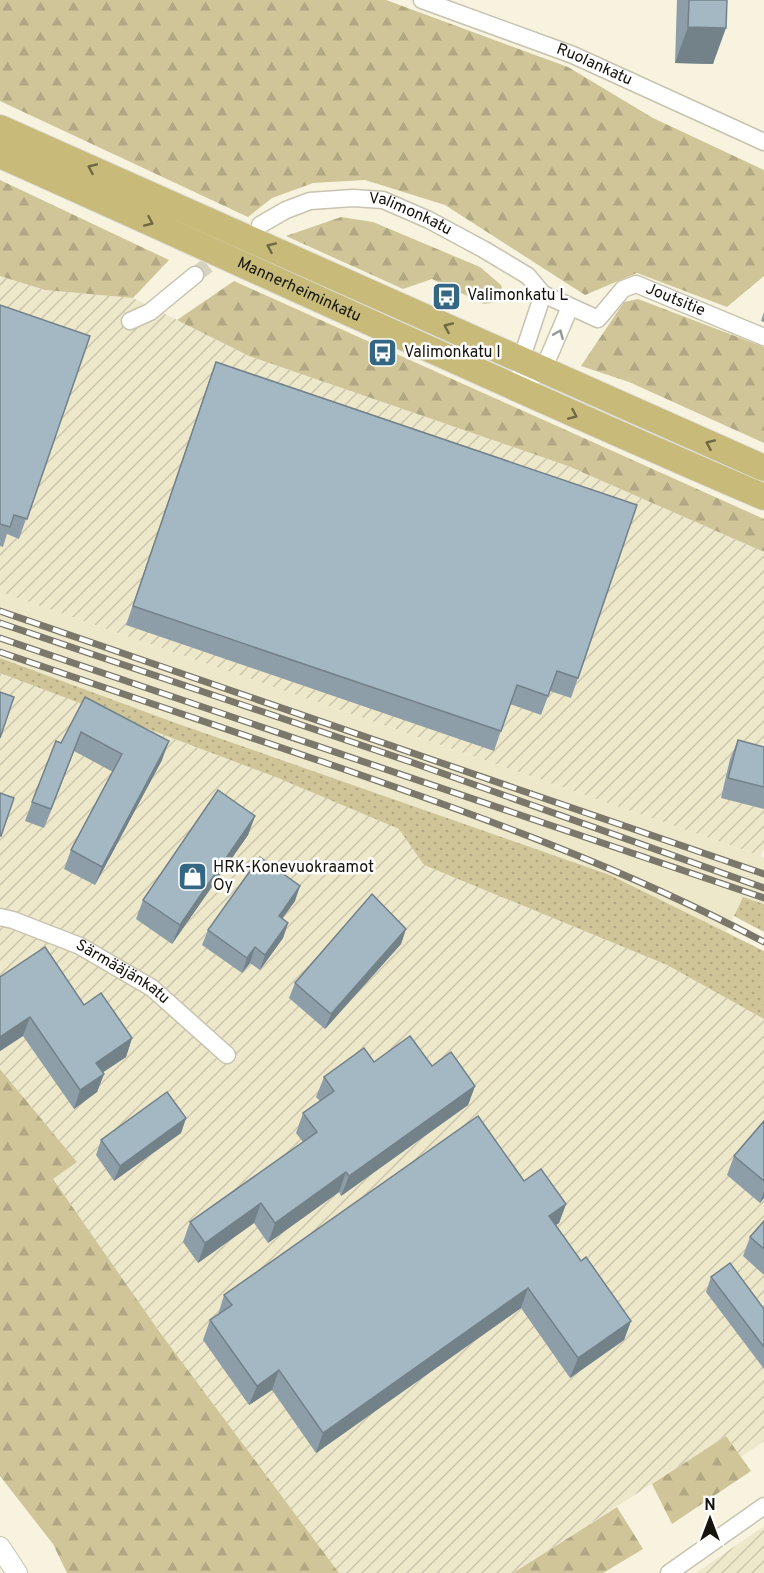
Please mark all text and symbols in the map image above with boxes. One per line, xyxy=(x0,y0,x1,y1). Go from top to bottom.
street label: Ruolankatu xyxy=(553,40,635,91)
one-way arrow xyxy=(88,163,99,175)
street label: Valimonkatu xyxy=(368,189,455,240)
one-way arrow xyxy=(143,215,154,227)
one-way arrow xyxy=(266,242,277,254)
street label: Mannerheiminkatu xyxy=(234,253,364,327)
street label: Joutsitie xyxy=(642,279,708,321)
bus stop icon: Valimonkatu L xyxy=(430,280,462,312)
place label: Valimonkatu L xyxy=(467,286,568,306)
one-way arrow xyxy=(444,323,455,335)
one-way arrow xyxy=(552,329,564,340)
bus stop icon: Valimonkatu I xyxy=(367,337,399,369)
place label: Valimonkatu I xyxy=(404,343,501,363)
one-way arrow xyxy=(567,408,578,420)
one-way arrow xyxy=(706,439,717,451)
place label: HRK-Konevuokraamot Oy xyxy=(213,858,374,896)
shop icon: HRK-Konevuokraamot Oy xyxy=(176,861,208,893)
street label: Särmääjänkatu xyxy=(72,935,174,1009)
north arrow xyxy=(680,1489,740,1549)
text: N xyxy=(704,1496,716,1516)

